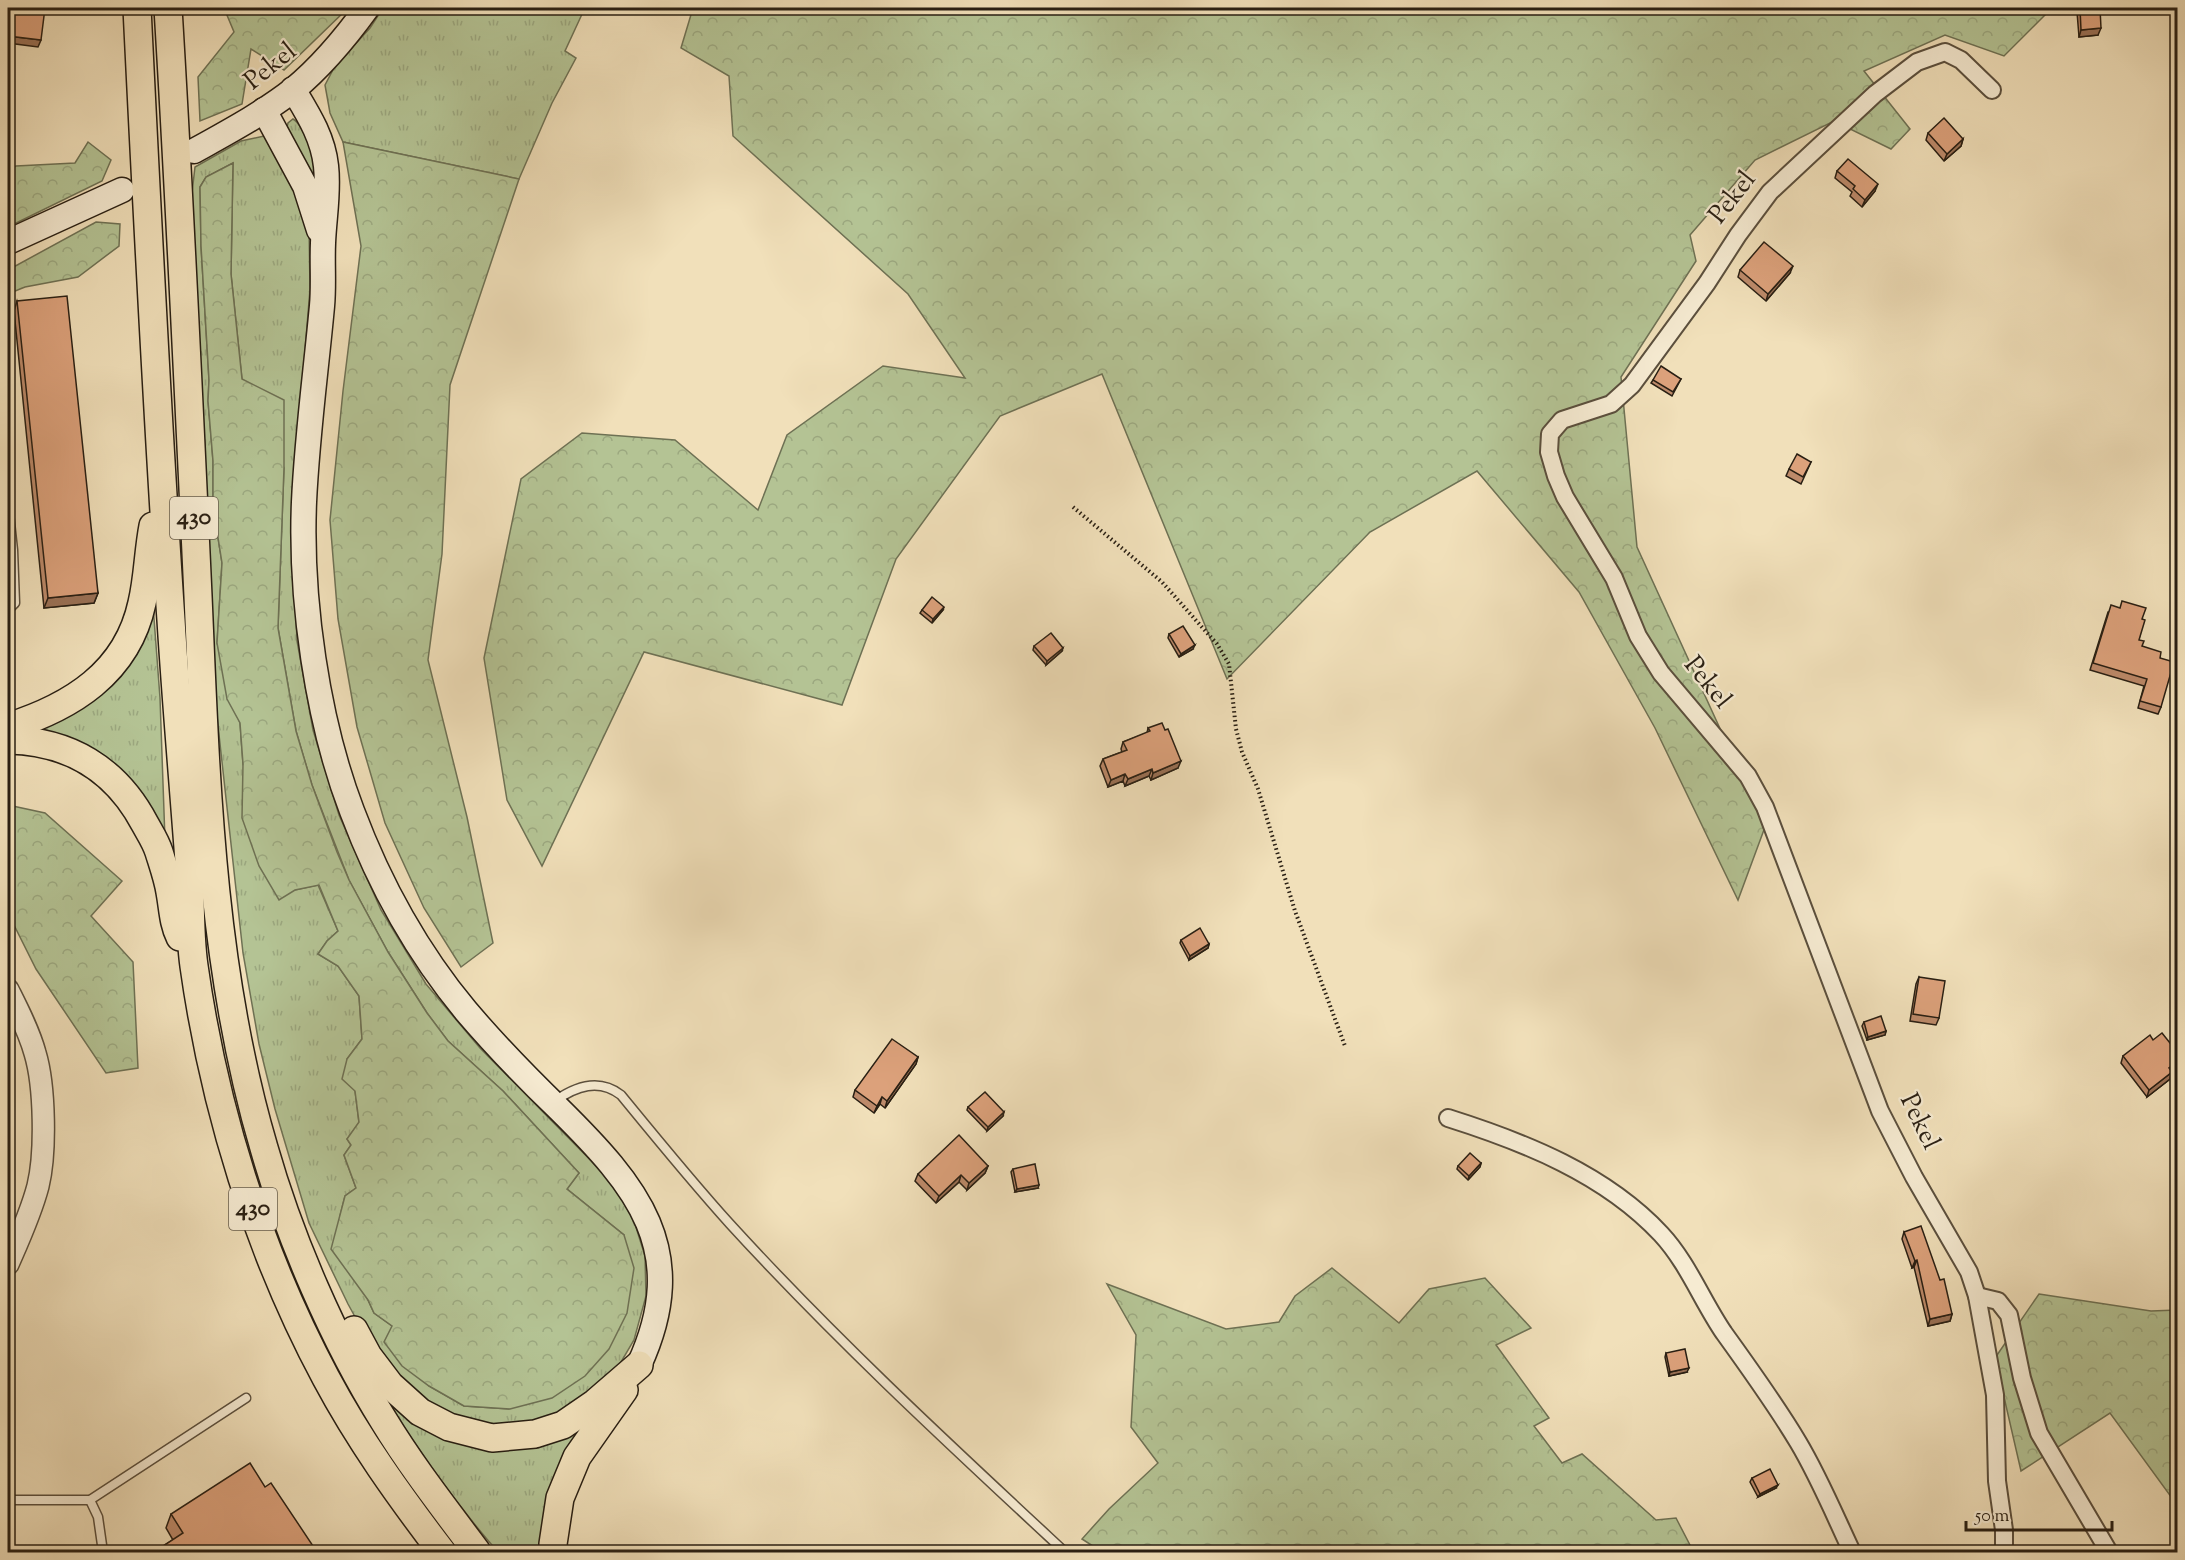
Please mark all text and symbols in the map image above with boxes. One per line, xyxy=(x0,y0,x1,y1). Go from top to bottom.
street label: Pekel xyxy=(237,34,305,100)
street label: Pekel xyxy=(1700,164,1766,232)
road number: 430 xyxy=(170,497,218,539)
street label: Pekel xyxy=(1674,649,1740,717)
street label: Pekel xyxy=(1890,1088,1948,1156)
road number: 430 xyxy=(229,1188,277,1230)
scale bar xyxy=(1966,1494,2112,1532)
text: 50 m xyxy=(1974,1504,2010,1530)

